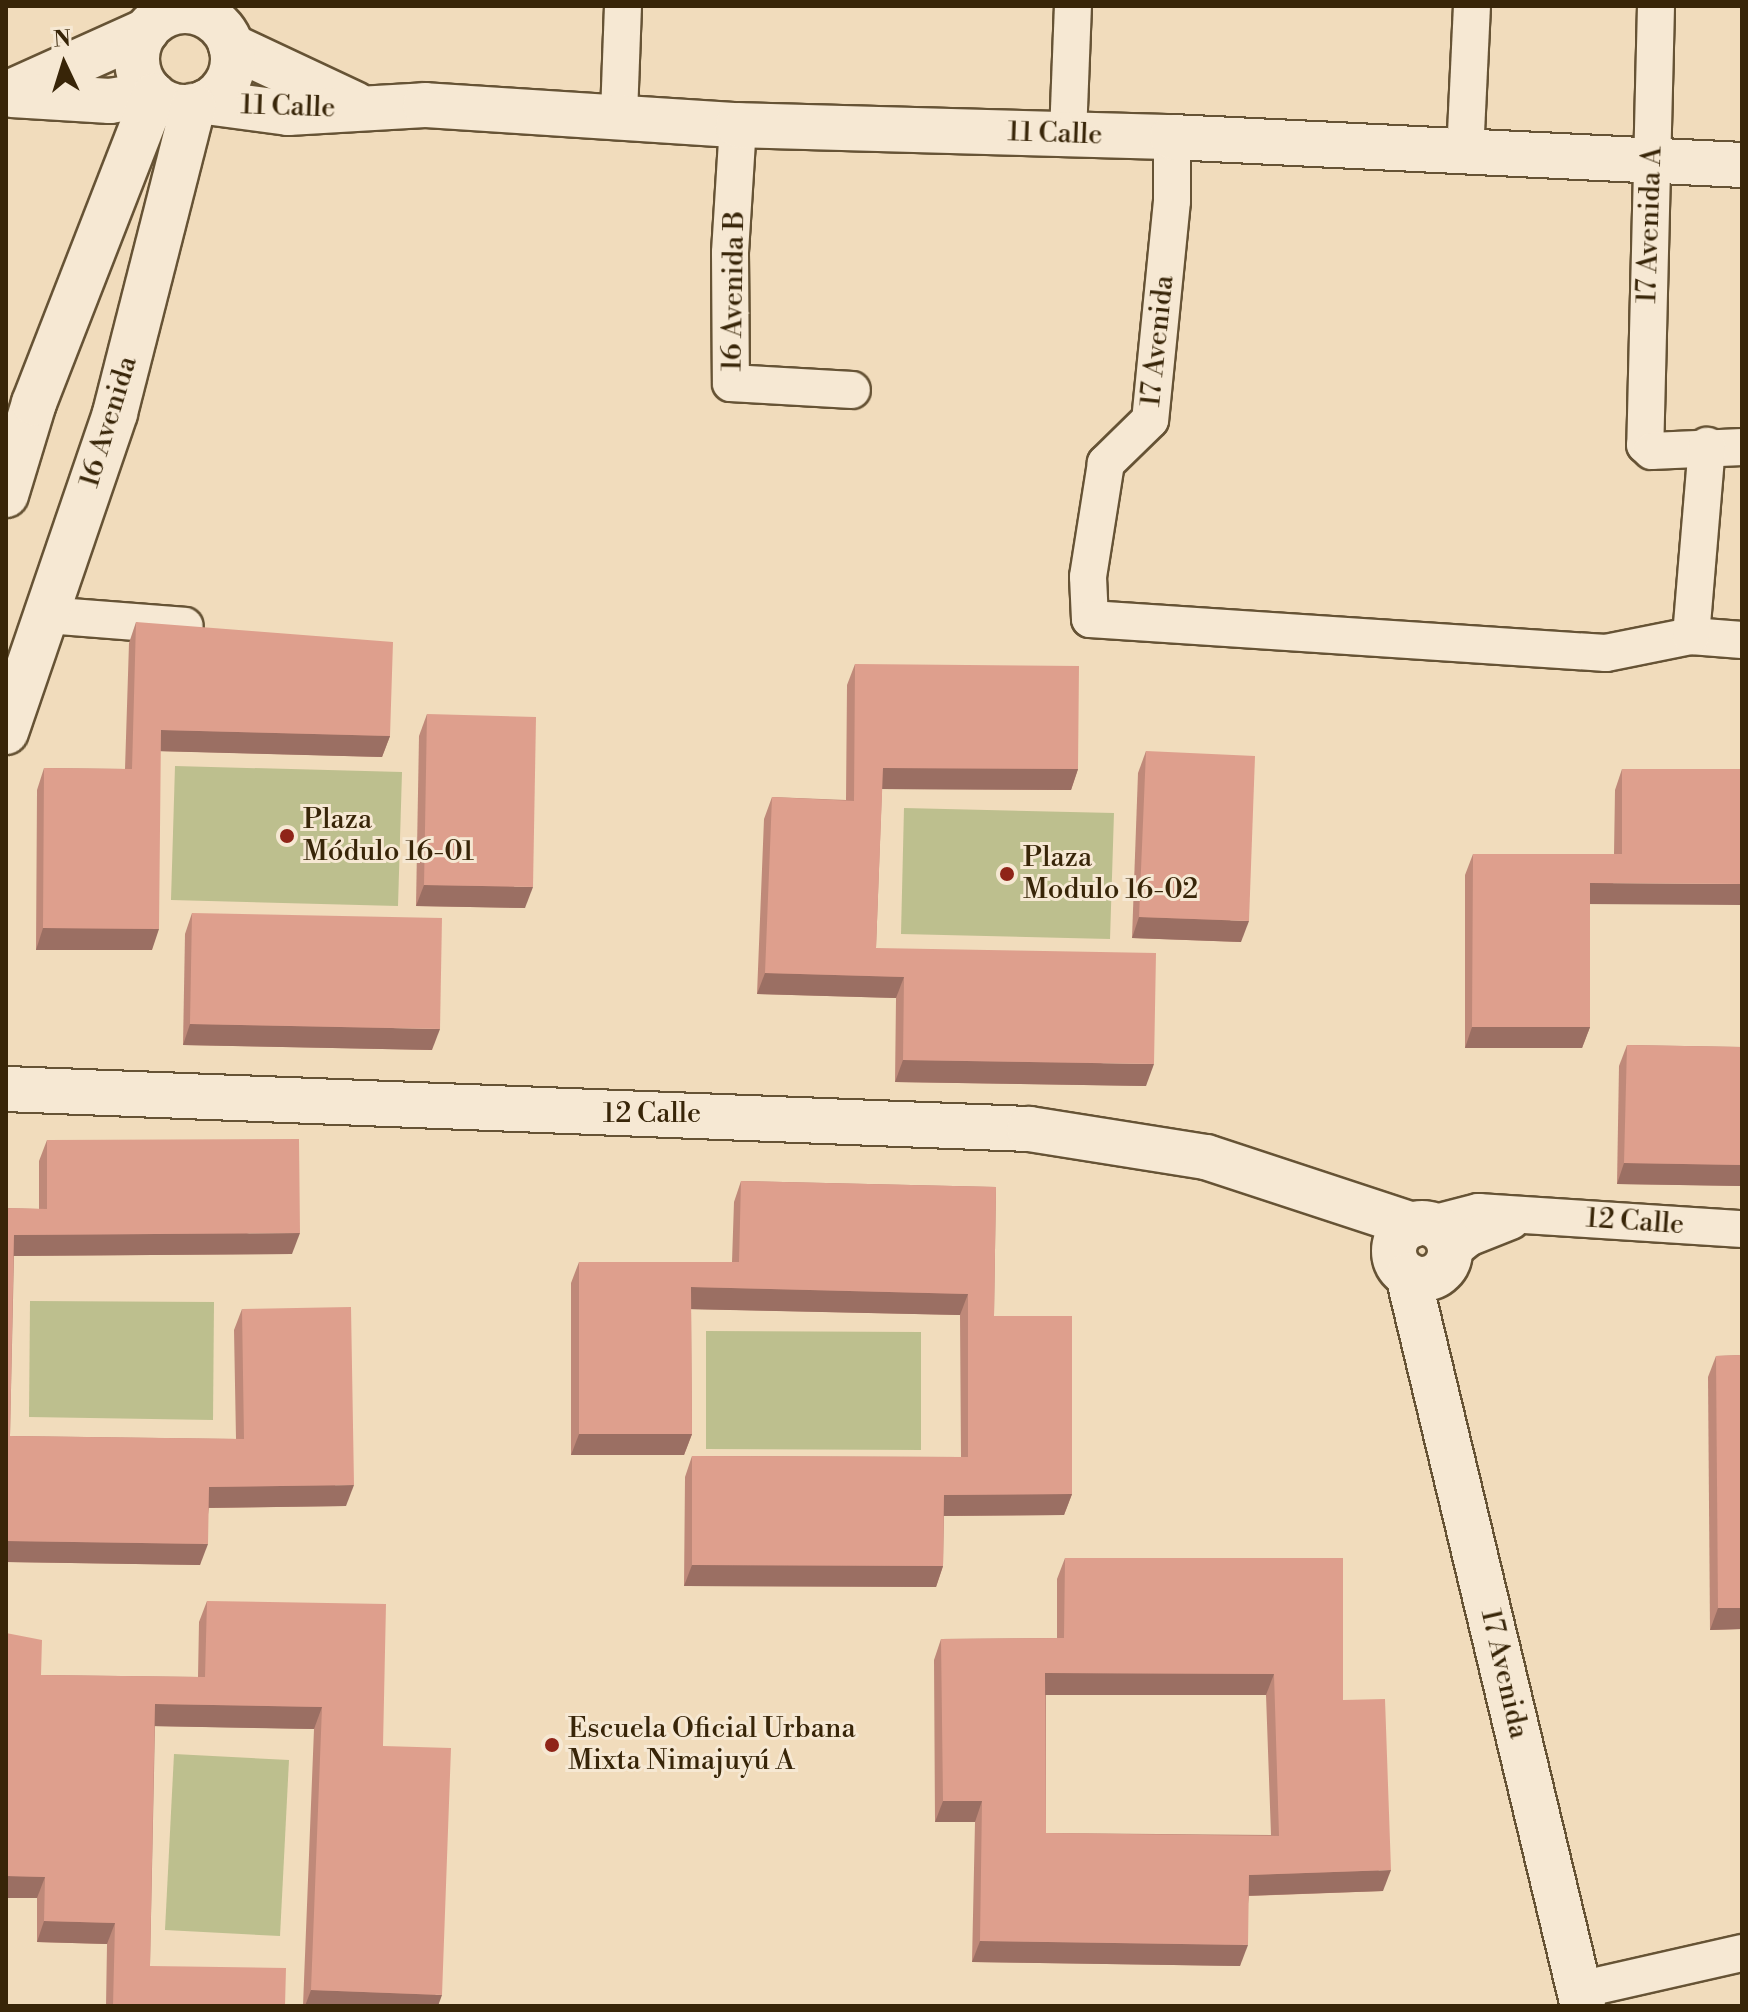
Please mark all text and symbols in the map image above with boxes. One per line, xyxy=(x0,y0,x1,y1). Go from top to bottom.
north arrow xyxy=(24,24,104,104)
text: N xyxy=(53,25,72,54)
street label: 11 Calle xyxy=(240,89,336,125)
street label: 11 Calle xyxy=(1007,116,1103,152)
street label: 17 Avenida A xyxy=(1630,146,1670,304)
street label: 16 Avenida B xyxy=(716,210,752,372)
street label: 17 Avenida xyxy=(1134,274,1182,408)
street label: 16 Avenida xyxy=(73,352,145,492)
place label: Plaza Módulo 16-01 xyxy=(303,803,474,869)
marker: Plaza Módulo 16-01 xyxy=(278,827,296,845)
place label: Plaza Modulo 16-02 xyxy=(1023,841,1198,907)
marker: Plaza Modulo 16-02 xyxy=(998,865,1016,883)
street label: 12 Calle xyxy=(603,1097,701,1131)
street label: 12 Calle xyxy=(1585,1202,1685,1242)
street label: 17 Avenida xyxy=(1473,1606,1535,1742)
place label: Escuela Oficial Urbana Mixta Nimajuyú A xyxy=(568,1712,856,1778)
marker: Escuela Oficial Urbana Mixta Nimajuyú A xyxy=(543,1736,561,1754)

